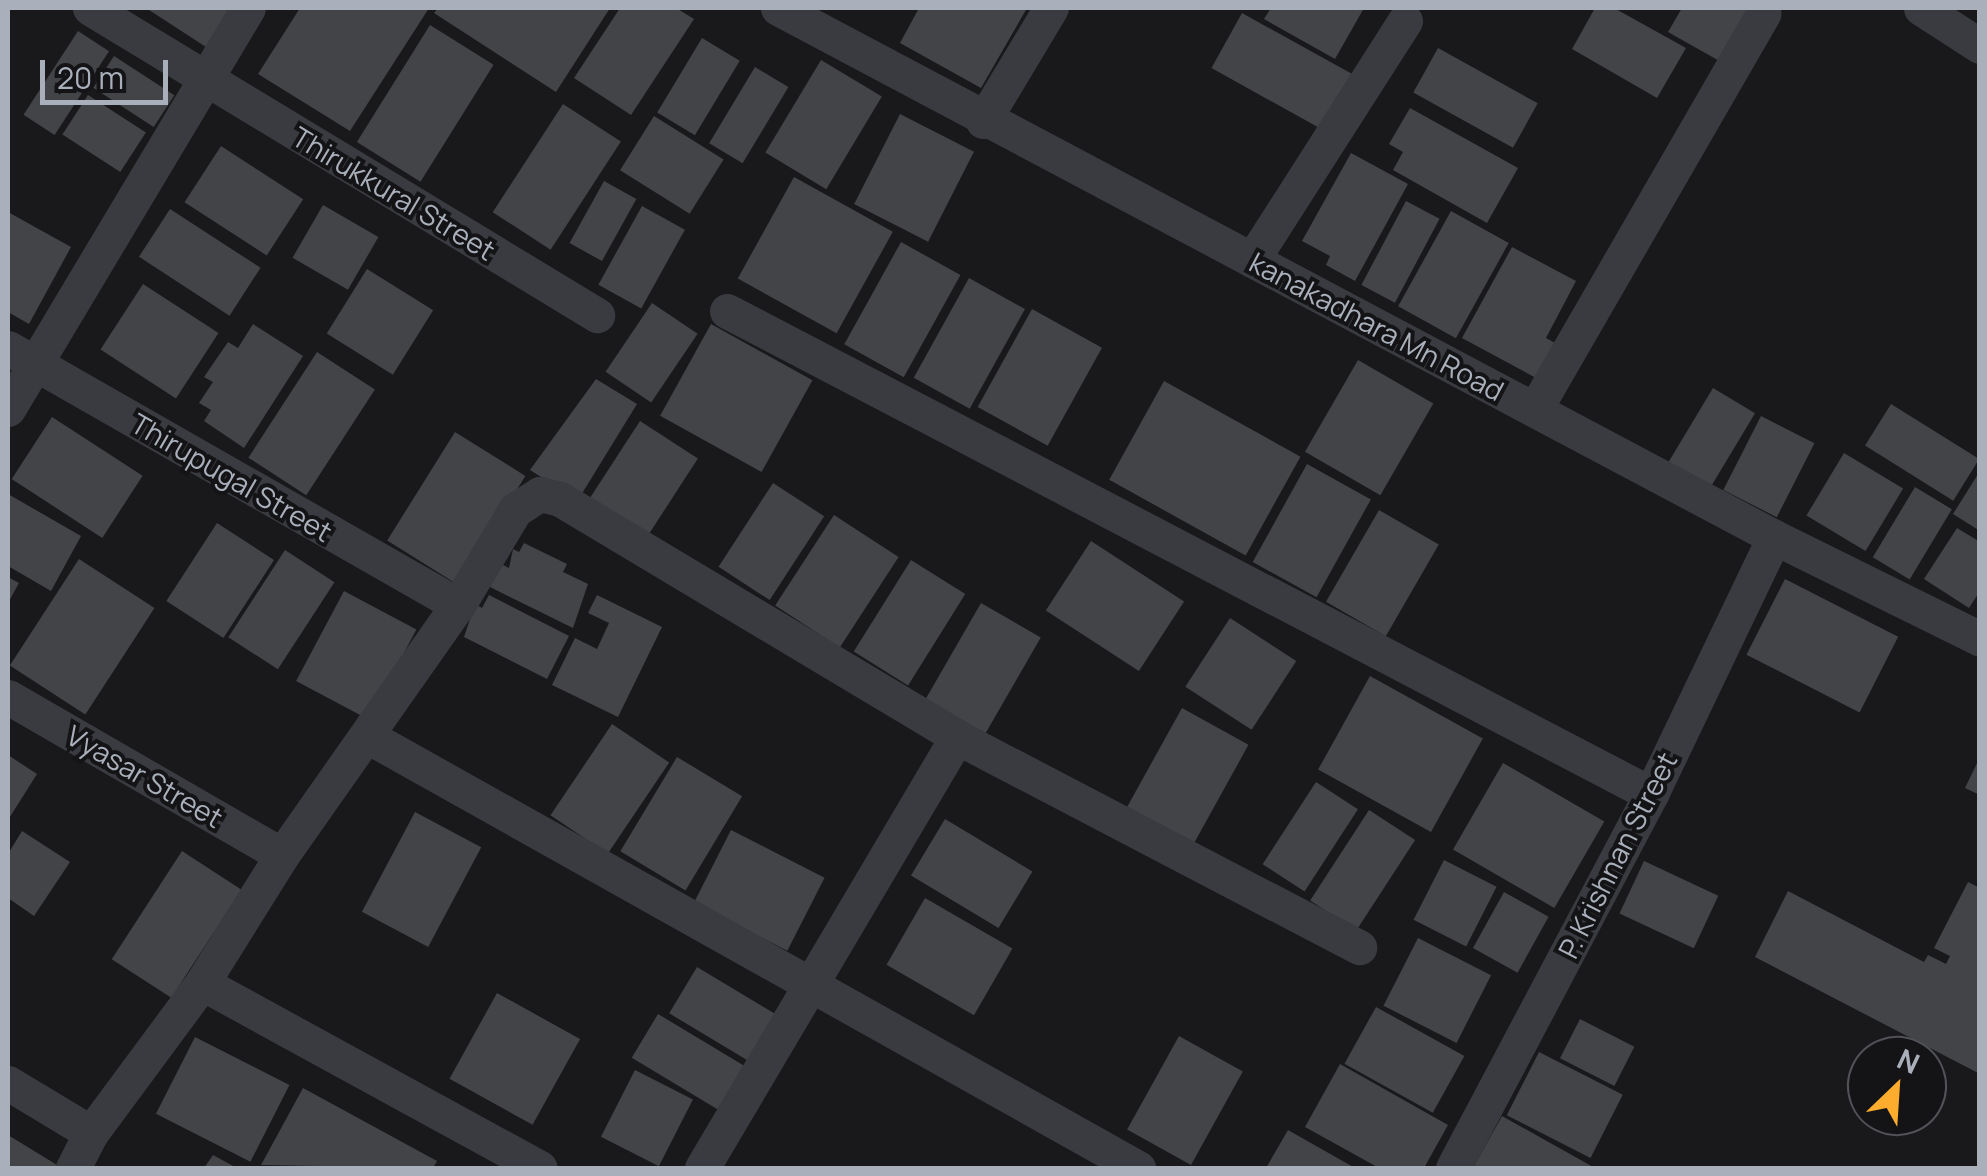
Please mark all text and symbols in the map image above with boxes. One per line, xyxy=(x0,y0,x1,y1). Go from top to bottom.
scale bar xyxy=(45,40,172,102)
text: 20 m xyxy=(57,57,124,98)
street label: Thirukkural Street xyxy=(287,119,501,267)
street label: kanakadhara Mn Road xyxy=(1244,245,1510,407)
street label: Thirupugal Street xyxy=(126,406,338,548)
street label: Vyasar Street xyxy=(61,718,229,834)
street label: P. Krishnan Street xyxy=(1551,747,1683,963)
north arrow xyxy=(1847,1036,1947,1136)
text: N xyxy=(1892,1039,1926,1082)

